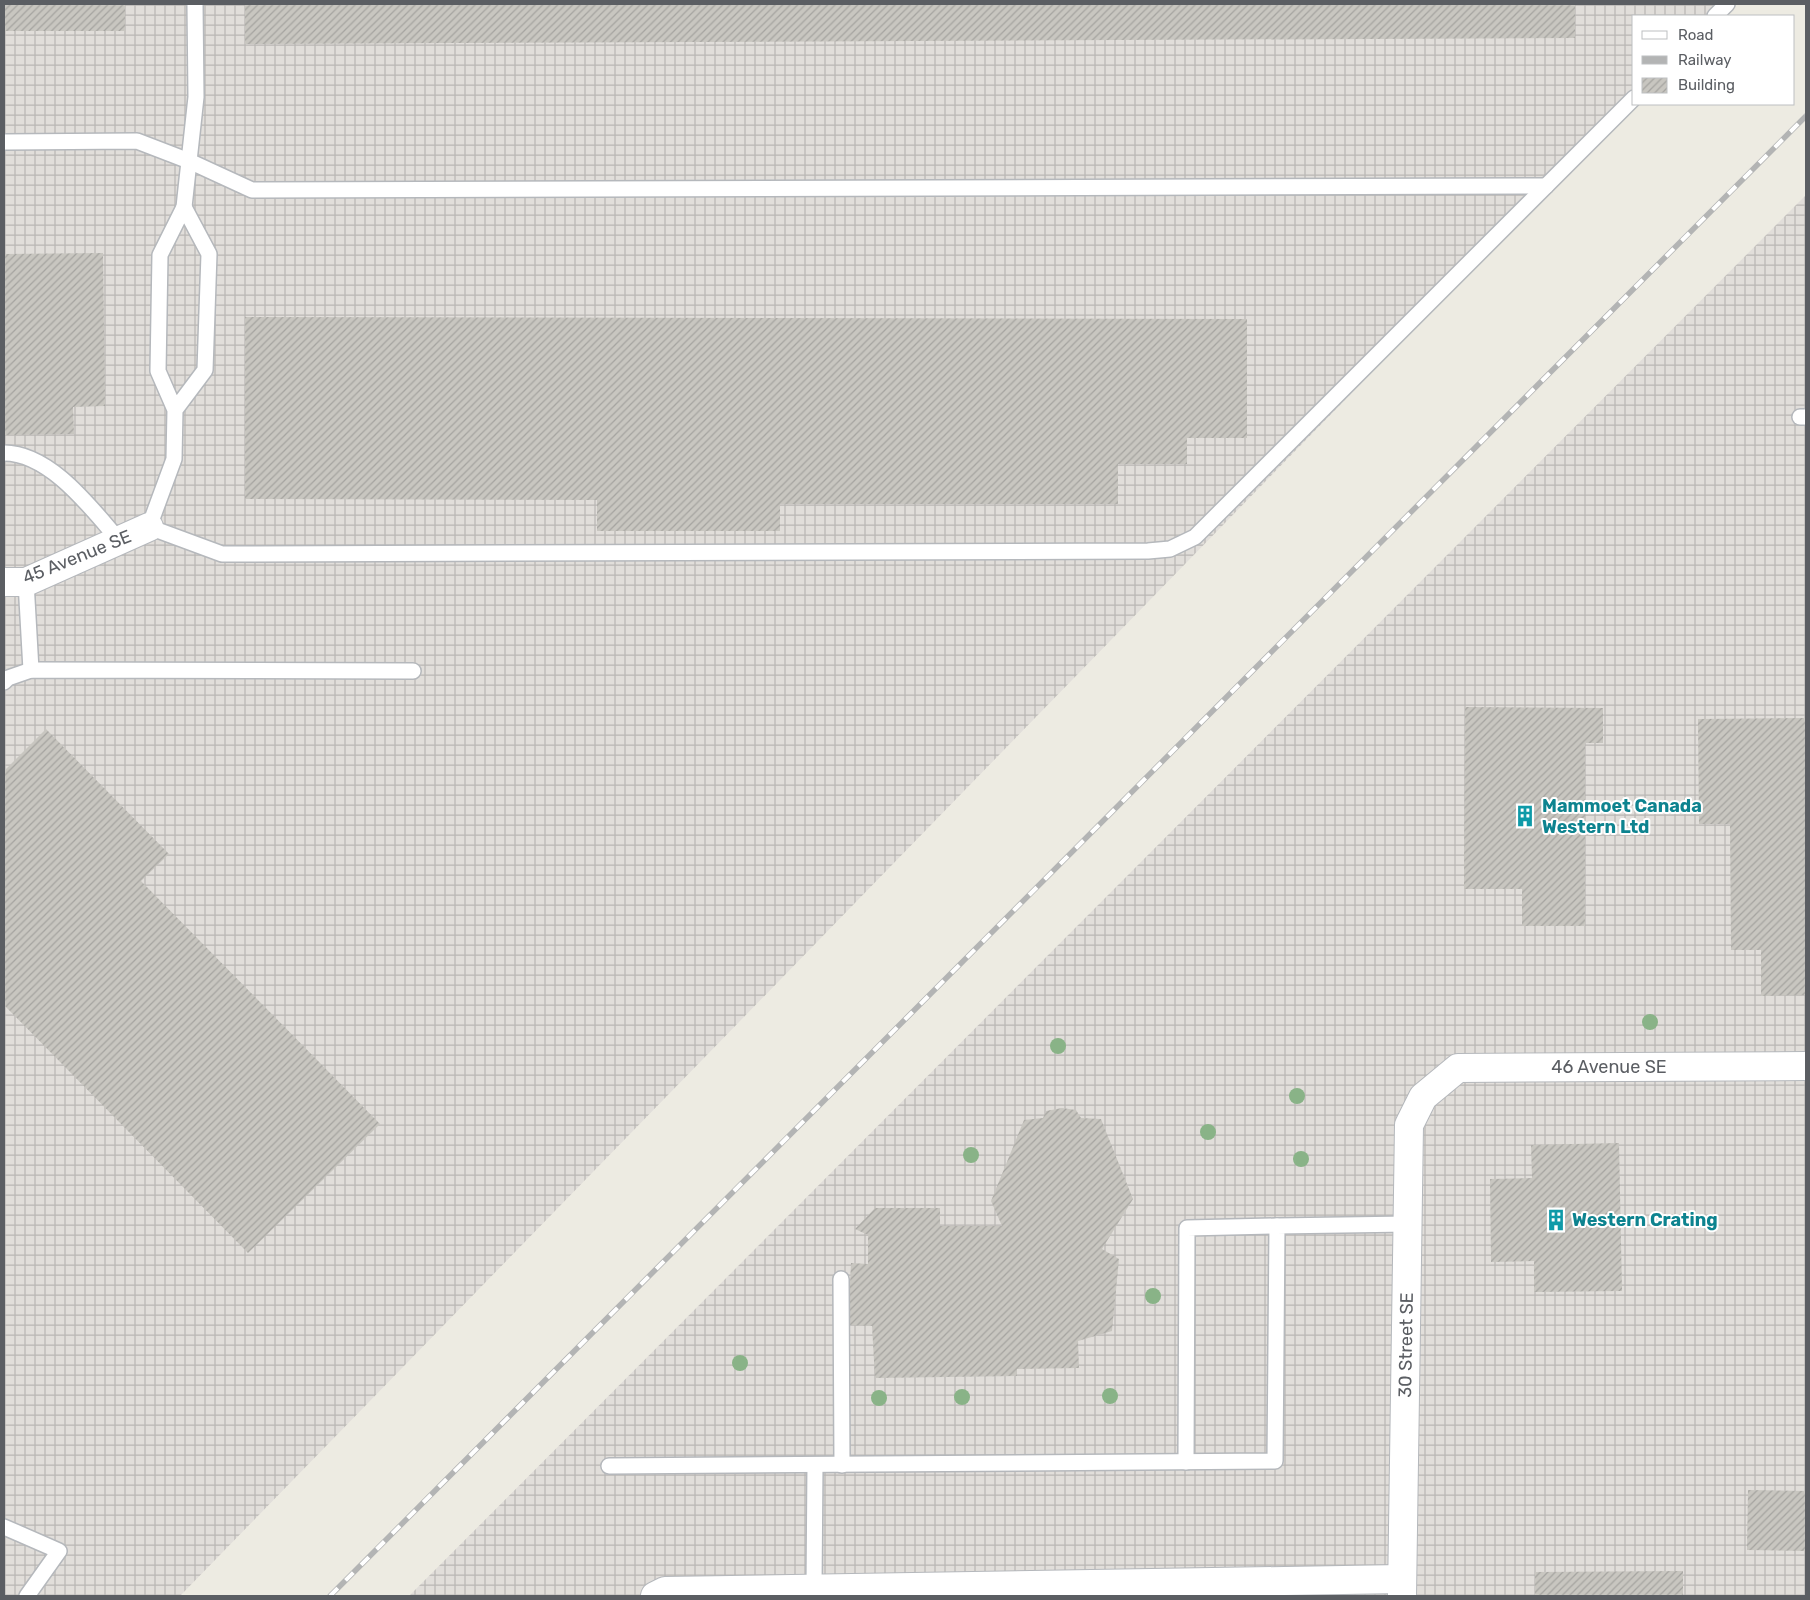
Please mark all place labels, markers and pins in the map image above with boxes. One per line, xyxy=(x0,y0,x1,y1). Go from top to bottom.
place label: Mammoet Canada Western Ltd xyxy=(1542,795,1702,838)
building icon: Mammoet Canada Western Ltd xyxy=(1512,803,1538,829)
building icon: Western Crating xyxy=(1543,1207,1569,1233)
place label: Western Crating xyxy=(1572,1209,1718,1231)

